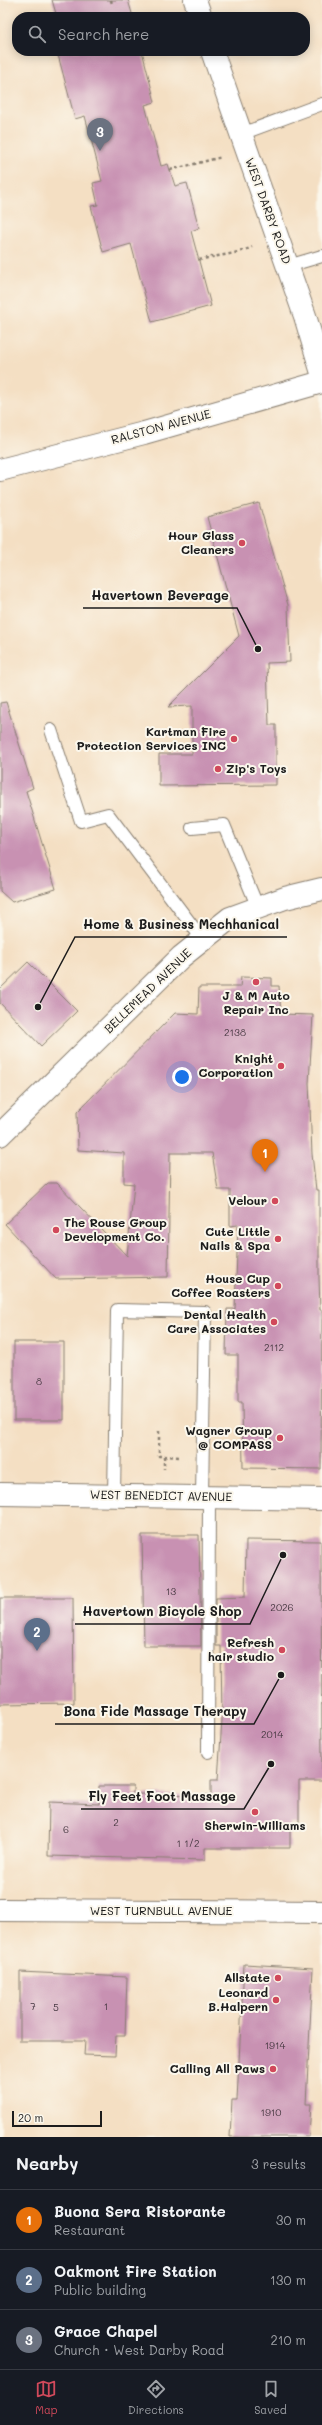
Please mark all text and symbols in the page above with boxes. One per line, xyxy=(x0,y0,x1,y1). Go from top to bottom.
search box xyxy=(12,12,310,56)
icon: search xyxy=(26,23,48,45)
text: Search here xyxy=(58,24,149,44)
pin: 3 xyxy=(87,118,113,151)
street label: WEST DARBY ROAD xyxy=(242,155,296,266)
street label: RALSTON AVENUE xyxy=(109,405,213,447)
place label: Hour Glass Cleaners xyxy=(168,527,234,557)
marker: Hour Glass Cleaners xyxy=(237,538,247,548)
callout: Havertown Beverage xyxy=(83,583,237,608)
text: Havertown Beverage xyxy=(91,586,229,603)
place label: Kartman Fire Protection Services INC xyxy=(76,723,226,753)
marker: Kartman Fire Protection Services INC xyxy=(229,734,239,744)
place label: Zip's Toys xyxy=(226,760,287,776)
marker: Zip's Toys xyxy=(213,764,223,774)
callout: Home & Business Mechhanical xyxy=(75,912,287,937)
text: Home & Business Mechhanical xyxy=(83,915,279,932)
street label: BELLEMEAD AVENUE xyxy=(100,944,194,1036)
marker: J & M Auto Repair Inc xyxy=(251,977,261,987)
place label: J & M Auto Repair Inc xyxy=(222,987,290,1017)
house number: 2138 xyxy=(224,1025,246,1039)
place label: Knight Corporation xyxy=(199,1050,273,1080)
marker: Knight Corporation xyxy=(276,1061,286,1071)
your location xyxy=(172,1067,192,1087)
pin: 1 xyxy=(252,1139,278,1172)
place label: Velour xyxy=(228,1192,267,1208)
marker: Velour xyxy=(270,1196,280,1206)
place label: The Rouse Group Development Co. xyxy=(64,1214,167,1244)
place label: Cute Little Nails & Spa xyxy=(200,1223,270,1253)
marker: The Rouse Group Development Co. xyxy=(51,1225,61,1235)
marker: Cute Little Nails & Spa xyxy=(273,1234,283,1244)
place label: House Cup Coffee Roasters xyxy=(171,1270,270,1300)
marker: House Cup Coffee Roasters xyxy=(273,1281,283,1291)
place label: Dental Health Care Associates xyxy=(167,1306,266,1336)
marker: Dental Health Care Associates xyxy=(269,1317,279,1327)
house number: 2112 xyxy=(264,1340,284,1354)
house number: 8 xyxy=(36,1374,42,1388)
place label: Wagner Group @ COMPASS xyxy=(185,1422,272,1452)
marker: Wagner Group @ COMPASS xyxy=(275,1433,285,1443)
street label: WEST BENEDICT AVENUE xyxy=(90,1486,232,1504)
house number: 13 xyxy=(166,1584,176,1598)
callout: Havertown Bicycle Shop xyxy=(75,1599,250,1624)
house number: 2026 xyxy=(270,1600,294,1614)
text: Havertown Bicycle Shop xyxy=(82,1602,242,1620)
pin: 2 xyxy=(24,1618,50,1651)
place label: Refresh hair studio xyxy=(208,1634,274,1664)
marker: Refresh hair studio xyxy=(277,1645,287,1655)
callout: Bona Fide Massage Therapy xyxy=(55,1699,254,1724)
text: Bona Fide Massage Therapy xyxy=(64,1702,246,1720)
house number: 2014 xyxy=(261,1727,283,1741)
callout: Fly Feet Foot Massage xyxy=(81,1784,244,1809)
text: Fly Feet Foot Massage xyxy=(88,1787,236,1805)
marker: Sherwin-Williams xyxy=(250,1807,260,1817)
house number: 2 xyxy=(113,1815,119,1829)
place label: Sherwin-Williams xyxy=(205,1817,305,1833)
house number: 6 xyxy=(63,1822,69,1836)
house number: 1 1/2 xyxy=(177,1836,199,1850)
street label: WEST TURNBULL AVENUE xyxy=(90,1902,232,1918)
place label: Allstate xyxy=(224,1969,270,1985)
marker: Allstate xyxy=(273,1973,283,1983)
place label: Leonard B.Halpern xyxy=(208,1984,268,2014)
marker: Leonard B.Halpern xyxy=(271,1995,281,2005)
house number: 7 xyxy=(30,1999,36,2013)
house number: 1 xyxy=(104,1999,108,2013)
house number: 5 xyxy=(53,2000,59,2014)
house number: 1914 xyxy=(265,2038,285,2052)
place label: Calling All Paws xyxy=(170,2060,265,2076)
marker: Calling All Paws xyxy=(268,2064,278,2074)
house number: 1910 xyxy=(260,2105,282,2119)
scale bar xyxy=(12,2109,102,2128)
text: 20 m xyxy=(18,2110,43,2125)
text: Nearby xyxy=(16,2152,78,2174)
text: 3 results xyxy=(251,2155,306,2172)
text: Buona Sera Ristorante xyxy=(54,2201,226,2221)
text: 1 xyxy=(26,2211,32,2228)
text: 30 m xyxy=(276,2211,306,2228)
text: Restaurant xyxy=(54,2221,125,2238)
text: Oakmont Fire Station xyxy=(54,2261,217,2281)
text: 2 xyxy=(25,2271,33,2288)
text: 130 m xyxy=(270,2271,306,2288)
text: Public building xyxy=(54,2281,146,2298)
text: Grace Chapel xyxy=(54,2321,157,2341)
text: 3 xyxy=(25,2331,33,2348)
text: 210 m xyxy=(270,2331,306,2348)
text: Church · West Darby Road xyxy=(54,2341,224,2358)
tab: Map xyxy=(35,2378,58,2417)
tab: Directions xyxy=(128,2378,184,2417)
tab: Saved xyxy=(254,2378,287,2417)

